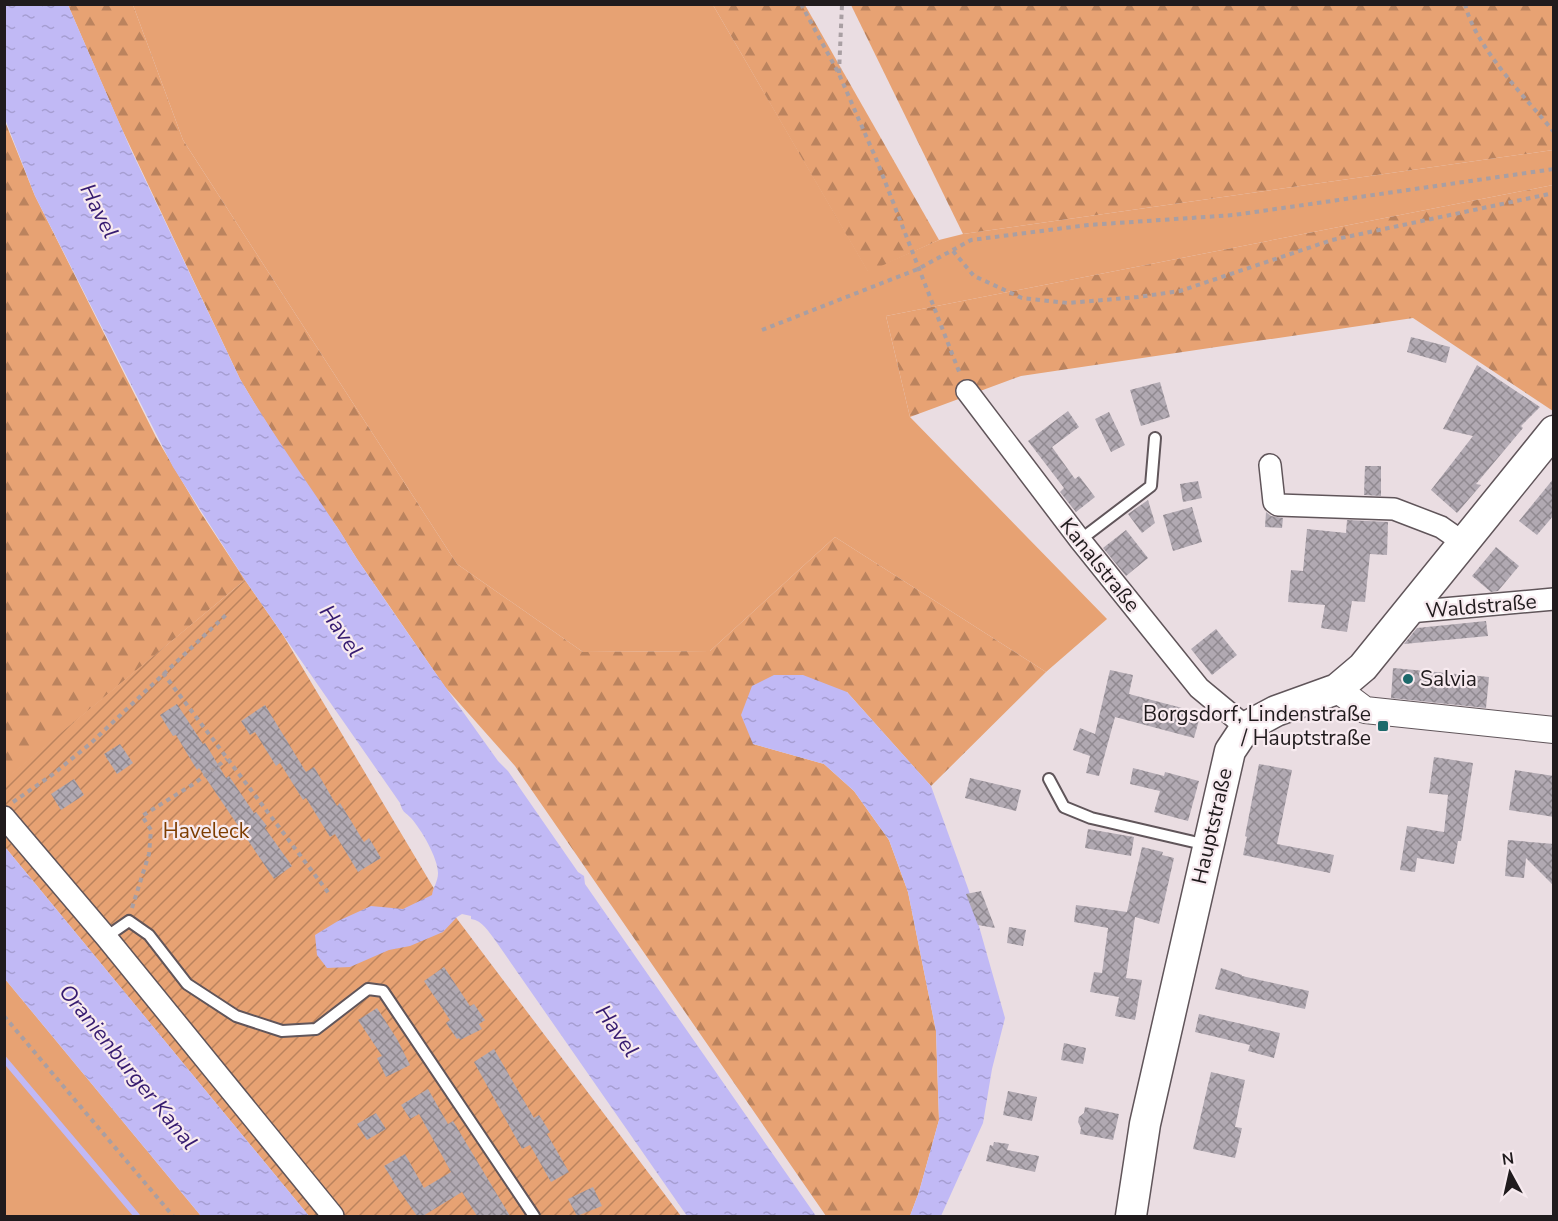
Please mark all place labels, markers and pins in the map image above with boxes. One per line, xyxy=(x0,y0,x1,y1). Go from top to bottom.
place label: Salvia xyxy=(1420,665,1477,693)
marker: Salvia xyxy=(1401,672,1415,686)
place label: Borgsdorf, Lindenstraße / Hauptstraße xyxy=(1143,700,1371,752)
marker: Borgsdorf, Lindenstraße / Hauptstraße xyxy=(1376,719,1390,733)

